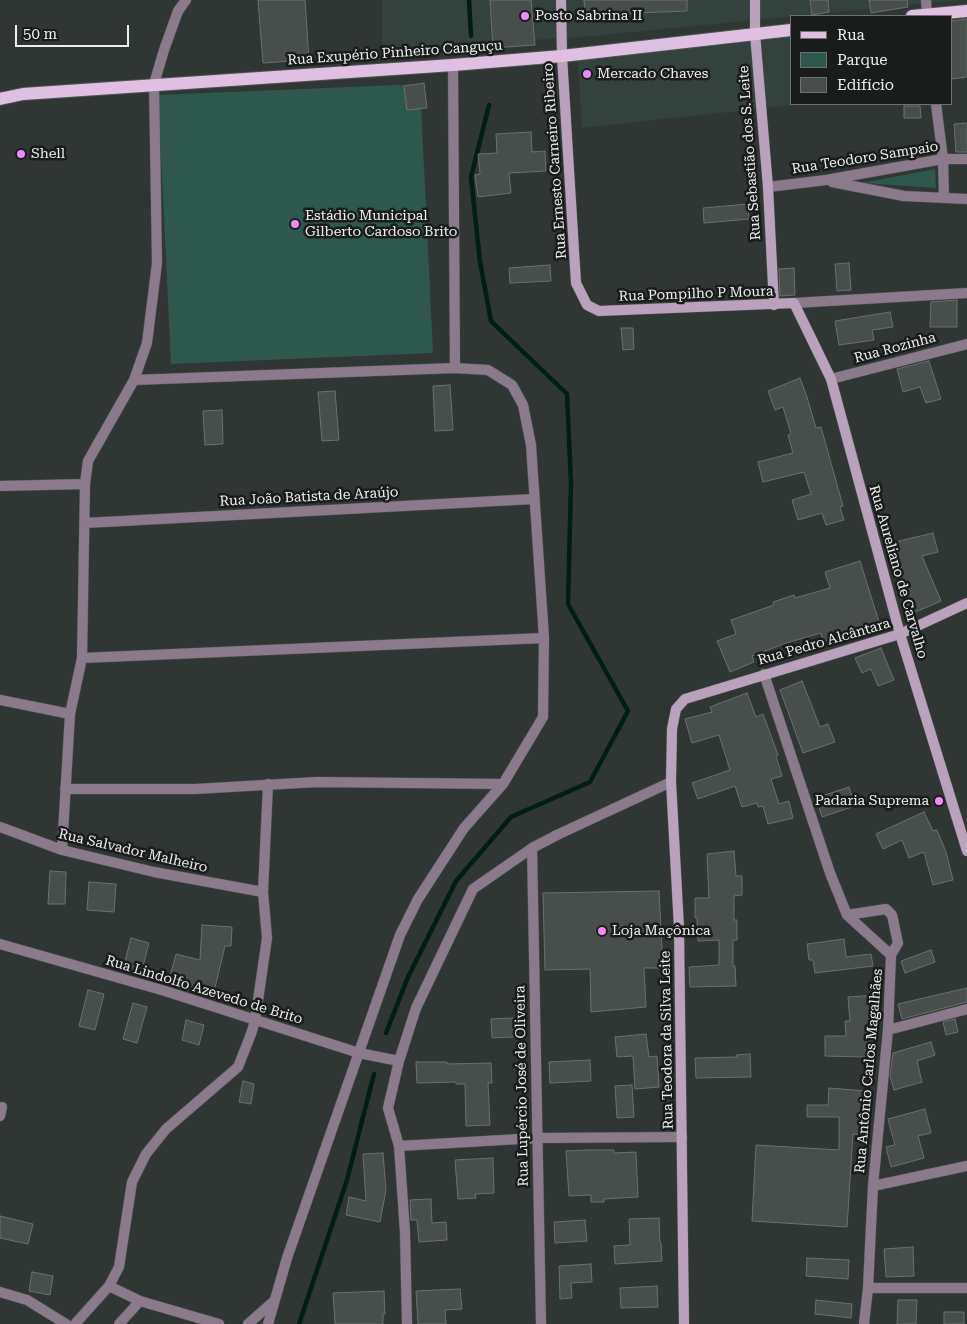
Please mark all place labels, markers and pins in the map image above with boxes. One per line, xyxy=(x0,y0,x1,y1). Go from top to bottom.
place label: Posto Sabrina II xyxy=(535,8,642,24)
marker: Posto Sabrina II xyxy=(519,10,531,22)
place label: Mercado Chaves xyxy=(597,66,708,82)
marker: Mercado Chaves xyxy=(581,68,593,80)
place label: Shell xyxy=(31,146,65,162)
marker: Shell xyxy=(15,148,27,160)
place label: Estádio Municipal Gilberto Cardoso Brito xyxy=(305,208,457,240)
marker: Estádio Municipal Gilberto Cardoso Brito xyxy=(289,218,301,230)
place label: Padaria Suprema xyxy=(815,793,929,809)
marker: Padaria Suprema xyxy=(933,795,945,807)
place label: Loja Maçônica xyxy=(612,923,711,939)
marker: Loja Maçônica xyxy=(596,925,608,937)

